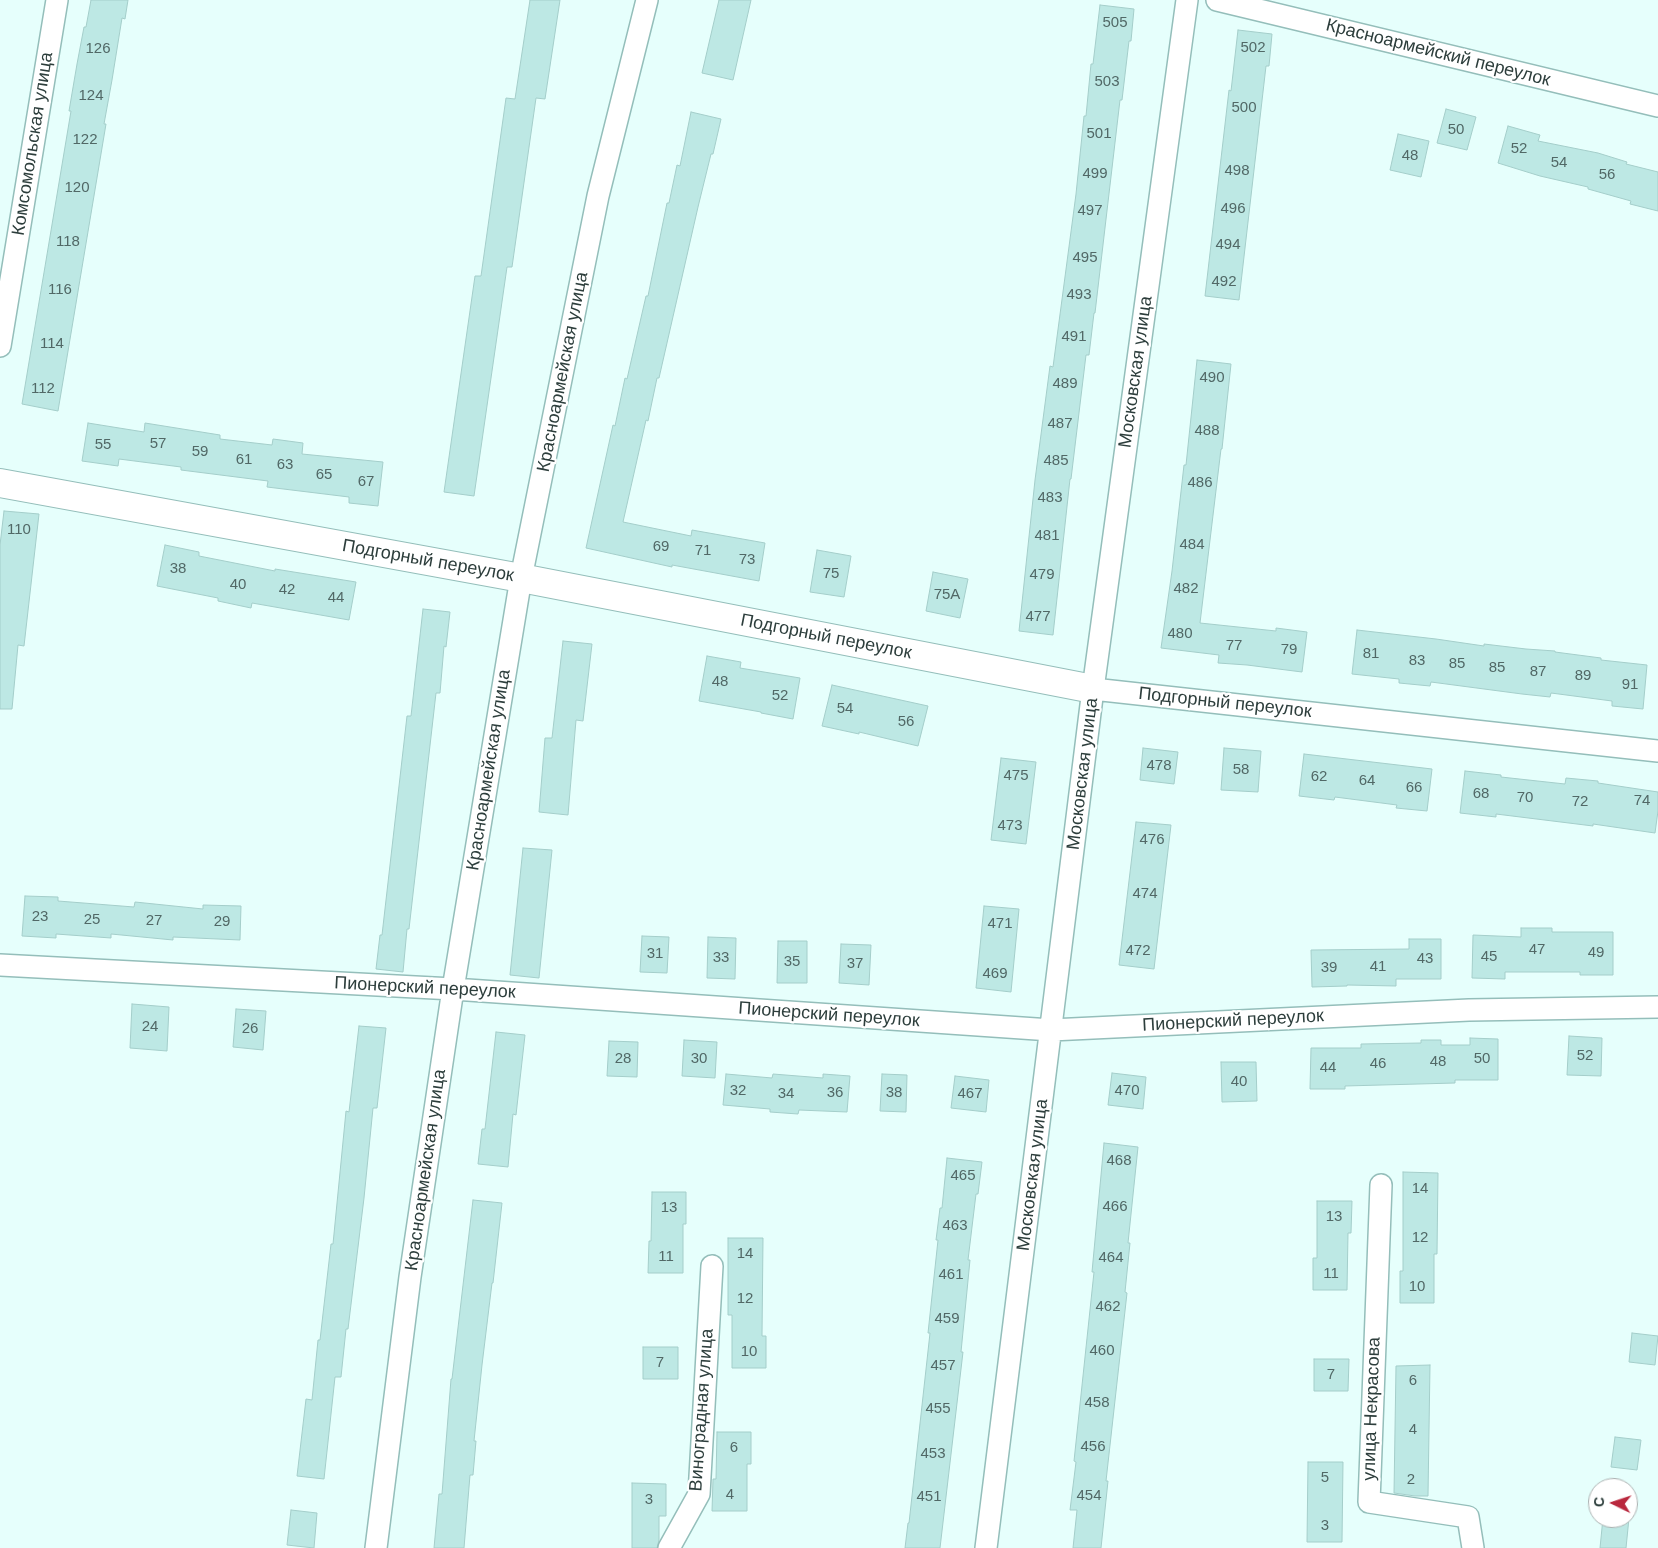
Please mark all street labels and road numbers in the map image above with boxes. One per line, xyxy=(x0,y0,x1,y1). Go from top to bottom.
street label: Красноармейский переулок xyxy=(1323,15,1553,91)
street label: Комсомольская улица xyxy=(8,51,58,237)
street label: Красноармейская улица xyxy=(533,270,593,474)
street label: Московская улица xyxy=(1115,295,1157,449)
street label: Подгорный переулок xyxy=(340,535,516,587)
street label: Подгорный переулок xyxy=(739,610,913,664)
street label: Красноармейская улица xyxy=(462,668,516,872)
street label: Подгорный переулок xyxy=(1137,683,1313,723)
street label: Московская улица xyxy=(1063,697,1103,851)
street label: Пионерский переулок xyxy=(334,972,516,1004)
street label: Пионерский переулок xyxy=(738,998,920,1032)
street label: Пионерский переулок xyxy=(1142,1005,1324,1037)
street label: Красноармейская улица xyxy=(401,1068,451,1272)
street label: Московская улица xyxy=(1013,1098,1053,1252)
street label: Виноградная улица xyxy=(686,1328,718,1492)
street label: улица Некрасова xyxy=(1359,1337,1385,1481)

